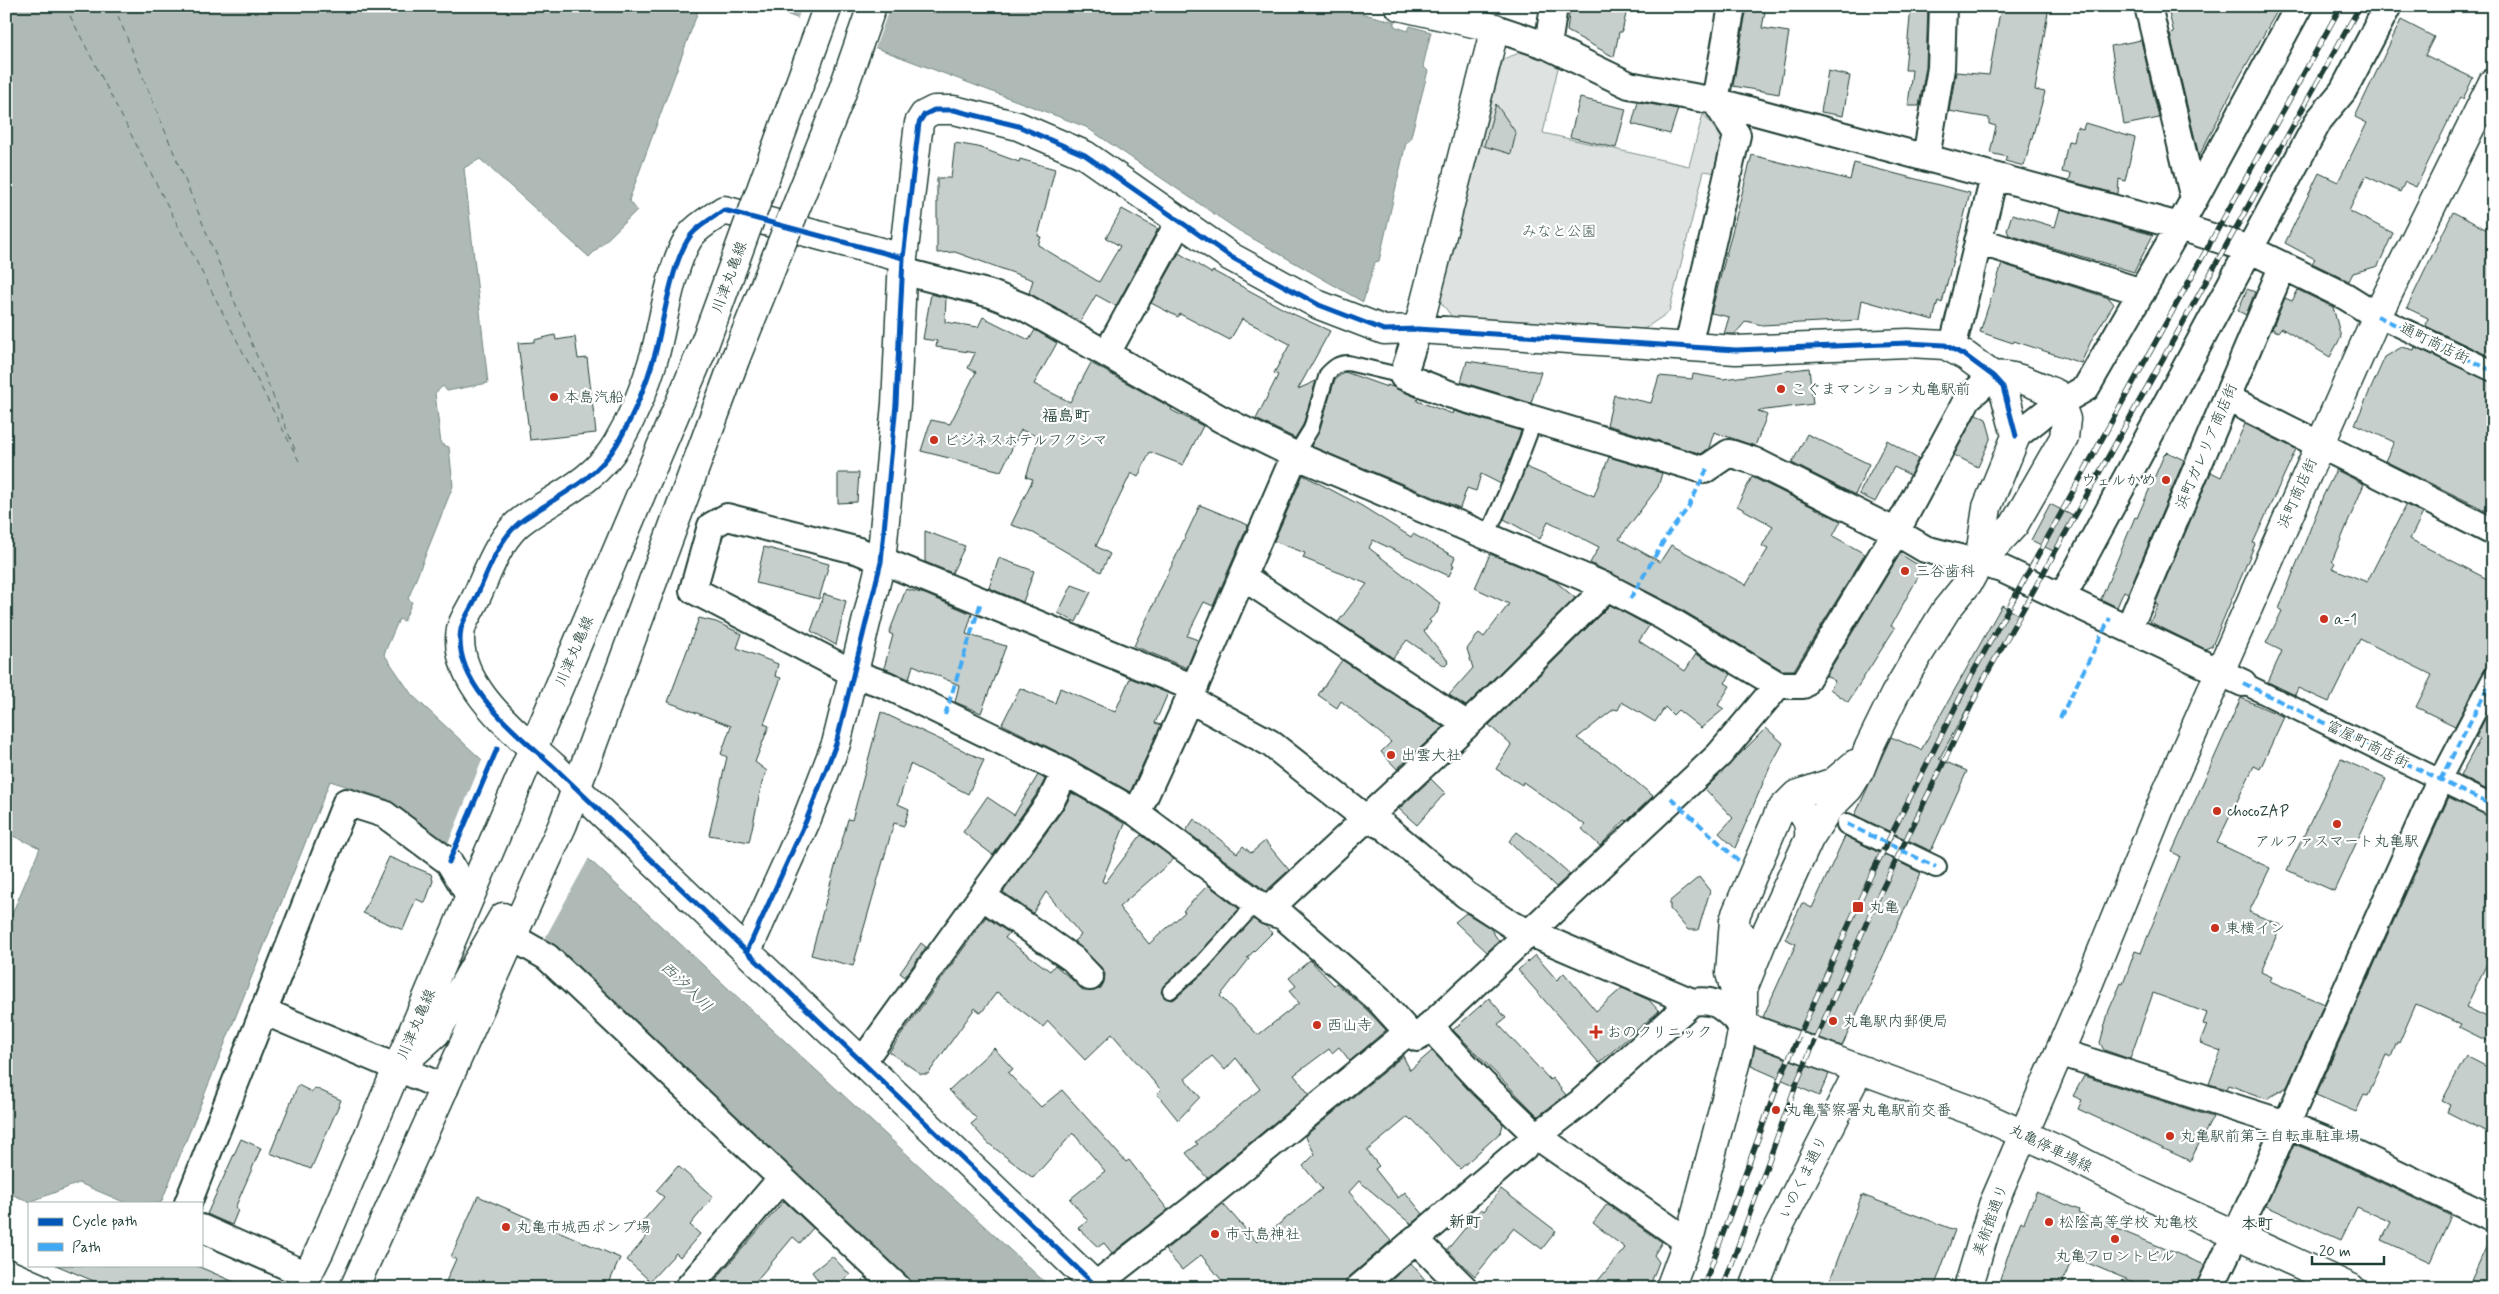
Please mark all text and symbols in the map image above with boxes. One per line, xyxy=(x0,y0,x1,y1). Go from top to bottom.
park label: みなと公園 xyxy=(1521,222,1597,242)
street label: 川津丸亀線 xyxy=(708,239,752,316)
street label: 通町商店街 xyxy=(2396,318,2473,369)
place label: こぐまマンション丸亀駅前 xyxy=(1791,380,1970,400)
street label: 浜町ガレリア商店街 xyxy=(2171,380,2243,512)
marker: こぐまマンション丸亀駅前 xyxy=(1775,383,1787,395)
place label: 本島汽船 xyxy=(564,388,624,408)
marker: 本島汽船 xyxy=(548,391,560,403)
district label: 福島町 xyxy=(1042,406,1090,427)
place label: ビジネスホテルフクシマ xyxy=(944,431,1108,451)
marker: ビジネスホテルフクシマ xyxy=(928,434,940,446)
street label: 浜町商店街 xyxy=(2274,455,2322,532)
place label: ウェルかめ xyxy=(2081,471,2156,491)
marker: ウェルかめ xyxy=(2160,474,2172,486)
place label: 三谷歯科 xyxy=(1915,562,1975,582)
marker: 三谷歯科 xyxy=(1899,565,1911,577)
place label: α-1 xyxy=(2334,610,2357,630)
street label: 川津丸亀線 xyxy=(551,613,599,690)
marker: α-1 xyxy=(2318,613,2330,625)
street label: 富屋町商店街 xyxy=(2323,716,2412,774)
place label: 出雲大社 xyxy=(1401,746,1461,766)
marker: 出雲大社 xyxy=(1385,749,1397,761)
place label: chocoZAP xyxy=(2227,802,2289,822)
marker: chocoZAP xyxy=(2211,805,2223,817)
marker: アルファスマート丸亀駅 xyxy=(2331,818,2343,830)
place label: アルファスマート丸亀駅 xyxy=(2255,832,2419,852)
place label: 丸亀 xyxy=(1869,898,1899,918)
marker: 丸亀 xyxy=(1851,900,1865,914)
place label: 東横イン xyxy=(2225,919,2285,939)
marker: 東横イン xyxy=(2209,922,2221,934)
water label: 西汐入川 xyxy=(656,957,716,1017)
street label: 川津丸亀線 xyxy=(393,986,441,1063)
place label: 丸亀駅内郵便局 xyxy=(1843,1012,1948,1032)
marker: 丸亀駅内郵便局 xyxy=(1827,1015,1839,1027)
place label: 西山寺 xyxy=(1327,1016,1372,1036)
marker: 西山寺 xyxy=(1311,1019,1323,1031)
place label: おのクリニック xyxy=(1607,1023,1712,1043)
marker: おのクリニック xyxy=(1589,1025,1603,1039)
place label: 丸亀警察署丸亀駅前交番 xyxy=(1786,1101,1951,1121)
marker: 丸亀警察署丸亀駅前交番 xyxy=(1770,1104,1782,1116)
street label: 丸亀停車場線 xyxy=(2006,1120,2095,1178)
place label: 丸亀駅前第二自転車駐車場 xyxy=(2180,1127,2360,1147)
marker: 丸亀駅前第二自転車駐車場 xyxy=(2164,1130,2176,1142)
street label: いのくま通り xyxy=(1775,1133,1833,1222)
street label: 美術館通り xyxy=(1969,1182,2013,1259)
legend xyxy=(28,1202,202,1266)
text: Cycle path xyxy=(72,1212,137,1232)
district label: 新町 xyxy=(1449,1212,1481,1233)
place label: 松陰高等学校 丸亀校 xyxy=(2059,1213,2198,1233)
district label: 本町 xyxy=(2241,1214,2273,1235)
marker: 松陰高等学校 丸亀校 xyxy=(2043,1216,2055,1228)
place label: 丸亀市城西ポンプ場 xyxy=(516,1218,651,1238)
marker: 丸亀市城西ポンプ場 xyxy=(500,1221,512,1233)
place label: 市寸島神社 xyxy=(1225,1225,1300,1245)
marker: 市寸島神社 xyxy=(1209,1228,1221,1240)
marker: 丸亀フロントビル xyxy=(2109,1233,2121,1245)
scale bar xyxy=(2312,1234,2384,1266)
text: Path xyxy=(72,1238,101,1258)
text: 20 m xyxy=(2319,1242,2351,1262)
place label: 丸亀フロントビル xyxy=(2055,1247,2175,1267)

